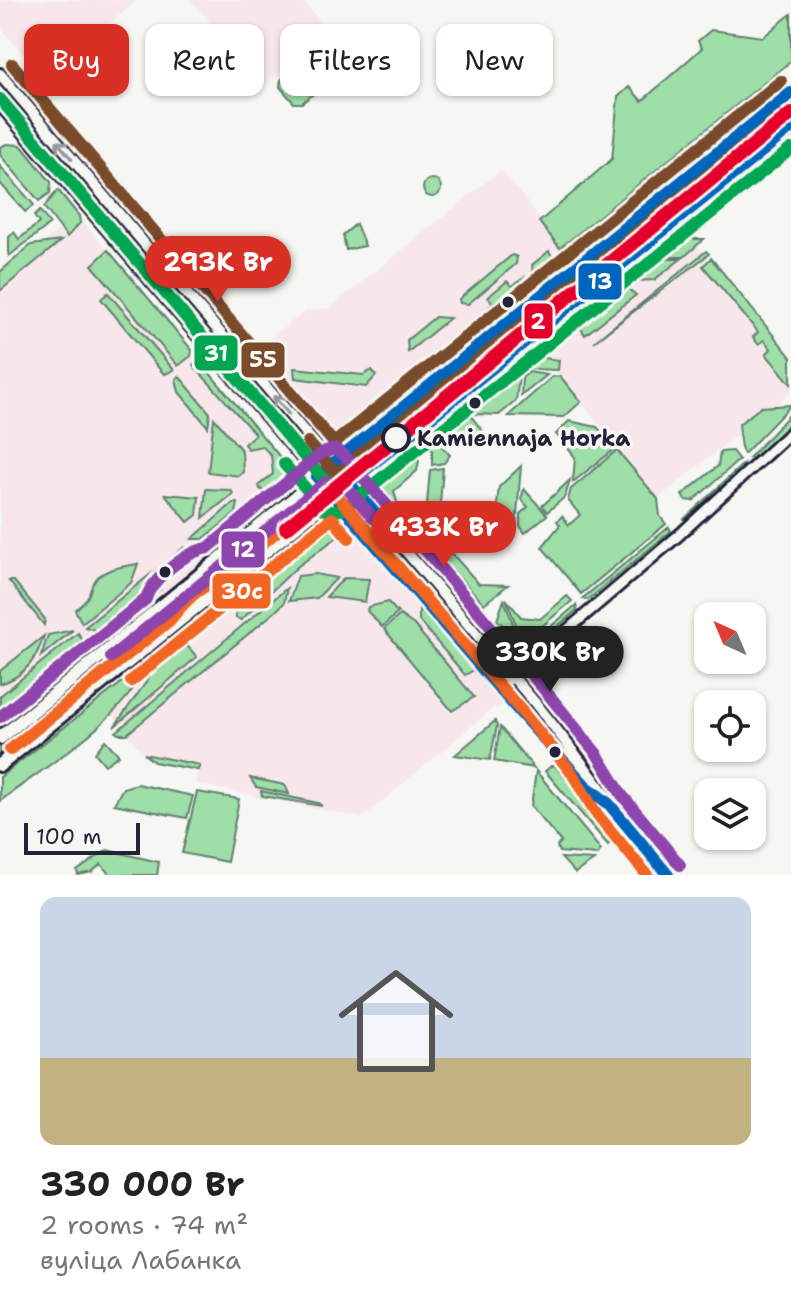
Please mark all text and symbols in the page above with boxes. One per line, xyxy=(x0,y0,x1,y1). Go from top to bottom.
chip: Buy xyxy=(24,24,129,96)
chip: Rent xyxy=(145,24,264,96)
chip: Filters xyxy=(280,24,420,96)
chip: New xyxy=(436,24,553,96)
one-way arrow xyxy=(55,140,73,160)
pin: 293K Br xyxy=(144,236,292,304)
text: 293K Br xyxy=(163,244,273,279)
line badge: 13 xyxy=(577,262,623,301)
text: 13 xyxy=(588,267,612,296)
unlabelled marker xyxy=(500,294,516,310)
line badge: 2 xyxy=(523,302,554,340)
text: 2 xyxy=(530,307,546,336)
line badge: 31 xyxy=(193,334,239,372)
text: 31 xyxy=(204,339,228,368)
line badge: 55 xyxy=(240,341,286,379)
text: 55 xyxy=(249,345,277,374)
one-way arrow xyxy=(272,395,290,416)
unlabelled marker xyxy=(467,395,483,411)
marker: Kamiennaja Horka xyxy=(382,424,410,452)
place label: Kamiennaja Horka xyxy=(417,424,630,453)
pin: 433K Br xyxy=(370,501,518,569)
text: 433K Br xyxy=(389,509,499,544)
line badge: 12 xyxy=(220,530,266,569)
text: 12 xyxy=(231,535,255,564)
unlabelled marker xyxy=(157,564,173,580)
line badge: 30с xyxy=(211,572,272,610)
text: 30с xyxy=(221,577,263,606)
north arrow xyxy=(694,602,766,674)
map controls xyxy=(694,602,766,850)
pin: 330K Br xyxy=(476,626,624,694)
text: 330K Br xyxy=(495,634,605,669)
button: locate xyxy=(694,690,766,762)
unlabelled marker xyxy=(547,744,563,760)
button: layers xyxy=(694,778,766,850)
scale bar xyxy=(24,819,140,855)
text: 100 m xyxy=(36,822,102,851)
icon: home xyxy=(324,949,468,1093)
text: 330 000 Br xyxy=(40,1161,244,1207)
text: 2 rooms · 74 m² xyxy=(40,1207,248,1242)
text: вуліца Лабанка xyxy=(40,1242,241,1277)

